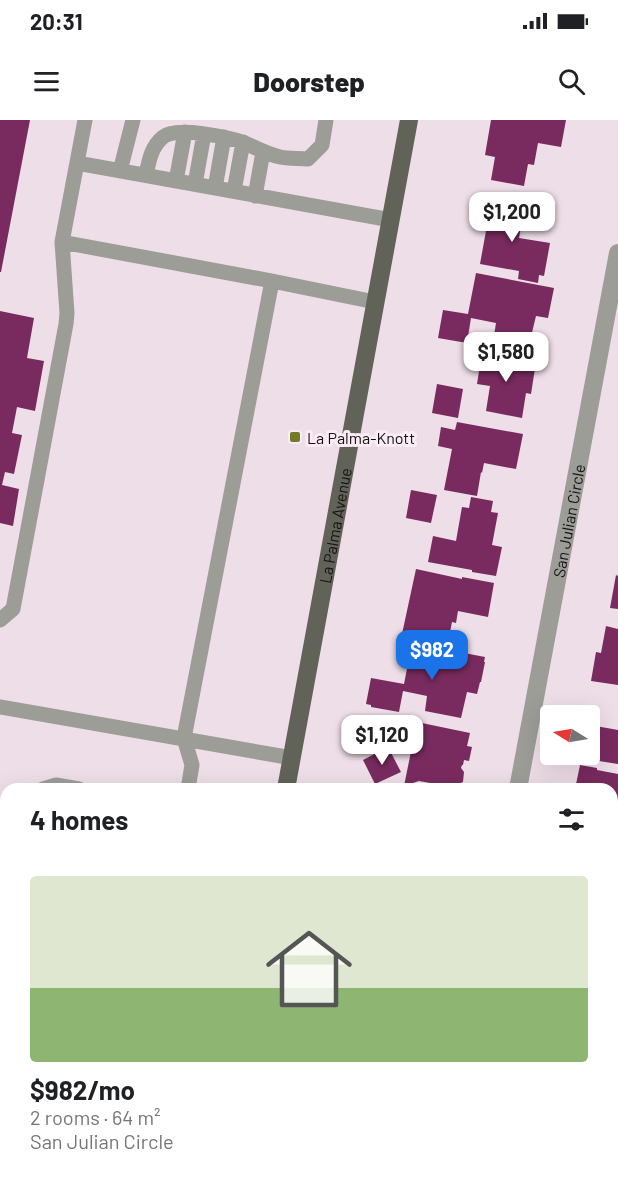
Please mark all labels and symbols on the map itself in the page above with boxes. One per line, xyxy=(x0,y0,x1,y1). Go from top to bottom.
pin: $1,200 xyxy=(463,192,561,243)
pin: $1,580 xyxy=(457,332,555,383)
place label: La Palma-Knott xyxy=(307,428,415,447)
marker: La Palma-Knott xyxy=(288,430,302,444)
street label: San Julian Circle xyxy=(548,462,588,579)
street label: La Palma Avenue xyxy=(315,466,354,585)
pin: $982 xyxy=(396,630,468,681)
north arrow xyxy=(540,705,600,765)
pin: $1,120 xyxy=(333,715,431,766)

